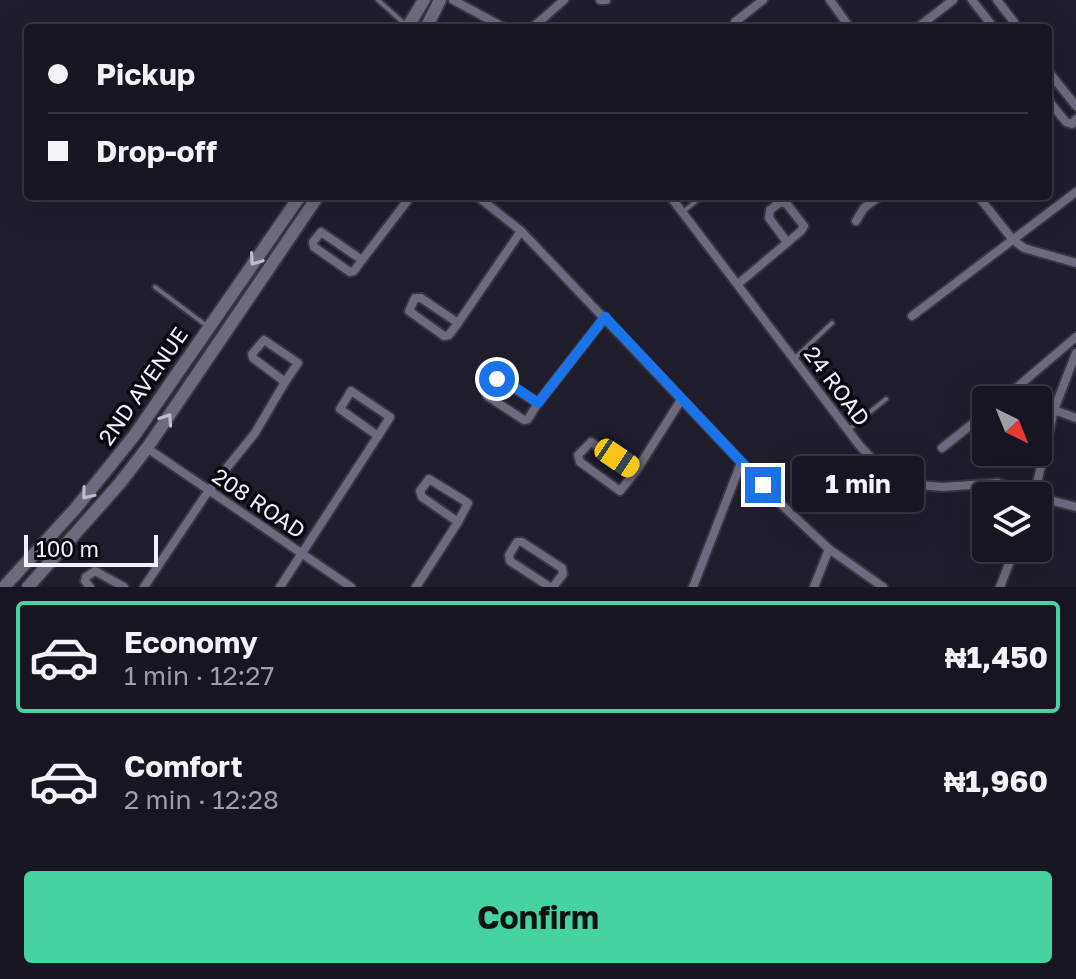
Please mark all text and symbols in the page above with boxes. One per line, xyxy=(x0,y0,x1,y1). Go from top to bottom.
text: Pickup xyxy=(96,56,195,92)
text: Drop-off xyxy=(96,133,217,169)
one-way arrow xyxy=(250,252,265,266)
street label: 2ND AVENUE xyxy=(92,322,193,450)
street label: 24 ROAD xyxy=(799,341,876,431)
route start xyxy=(479,361,515,397)
north arrow xyxy=(972,386,1052,466)
map controls xyxy=(972,386,1052,562)
one-way arrow xyxy=(157,413,172,428)
car xyxy=(590,435,644,481)
callout: 1 min xyxy=(791,457,923,513)
street label: 208 ROAD xyxy=(208,462,311,543)
route end xyxy=(745,467,781,503)
text: 1 min xyxy=(825,468,891,499)
button: layers xyxy=(972,482,1052,562)
one-way arrow xyxy=(83,485,97,500)
scale bar xyxy=(24,531,158,567)
text: 100 m xyxy=(36,535,99,562)
icon: car xyxy=(28,621,100,693)
text: Economy xyxy=(124,624,258,660)
text: ₦1,450 xyxy=(945,639,1048,675)
text: 1 min · 12:27 xyxy=(124,660,274,691)
icon: car xyxy=(28,745,100,817)
text: Comfort xyxy=(124,748,243,784)
text: ₦1,960 xyxy=(944,763,1048,799)
text: 2 min · 12:28 xyxy=(124,784,279,815)
button: Confirm xyxy=(24,871,1052,963)

